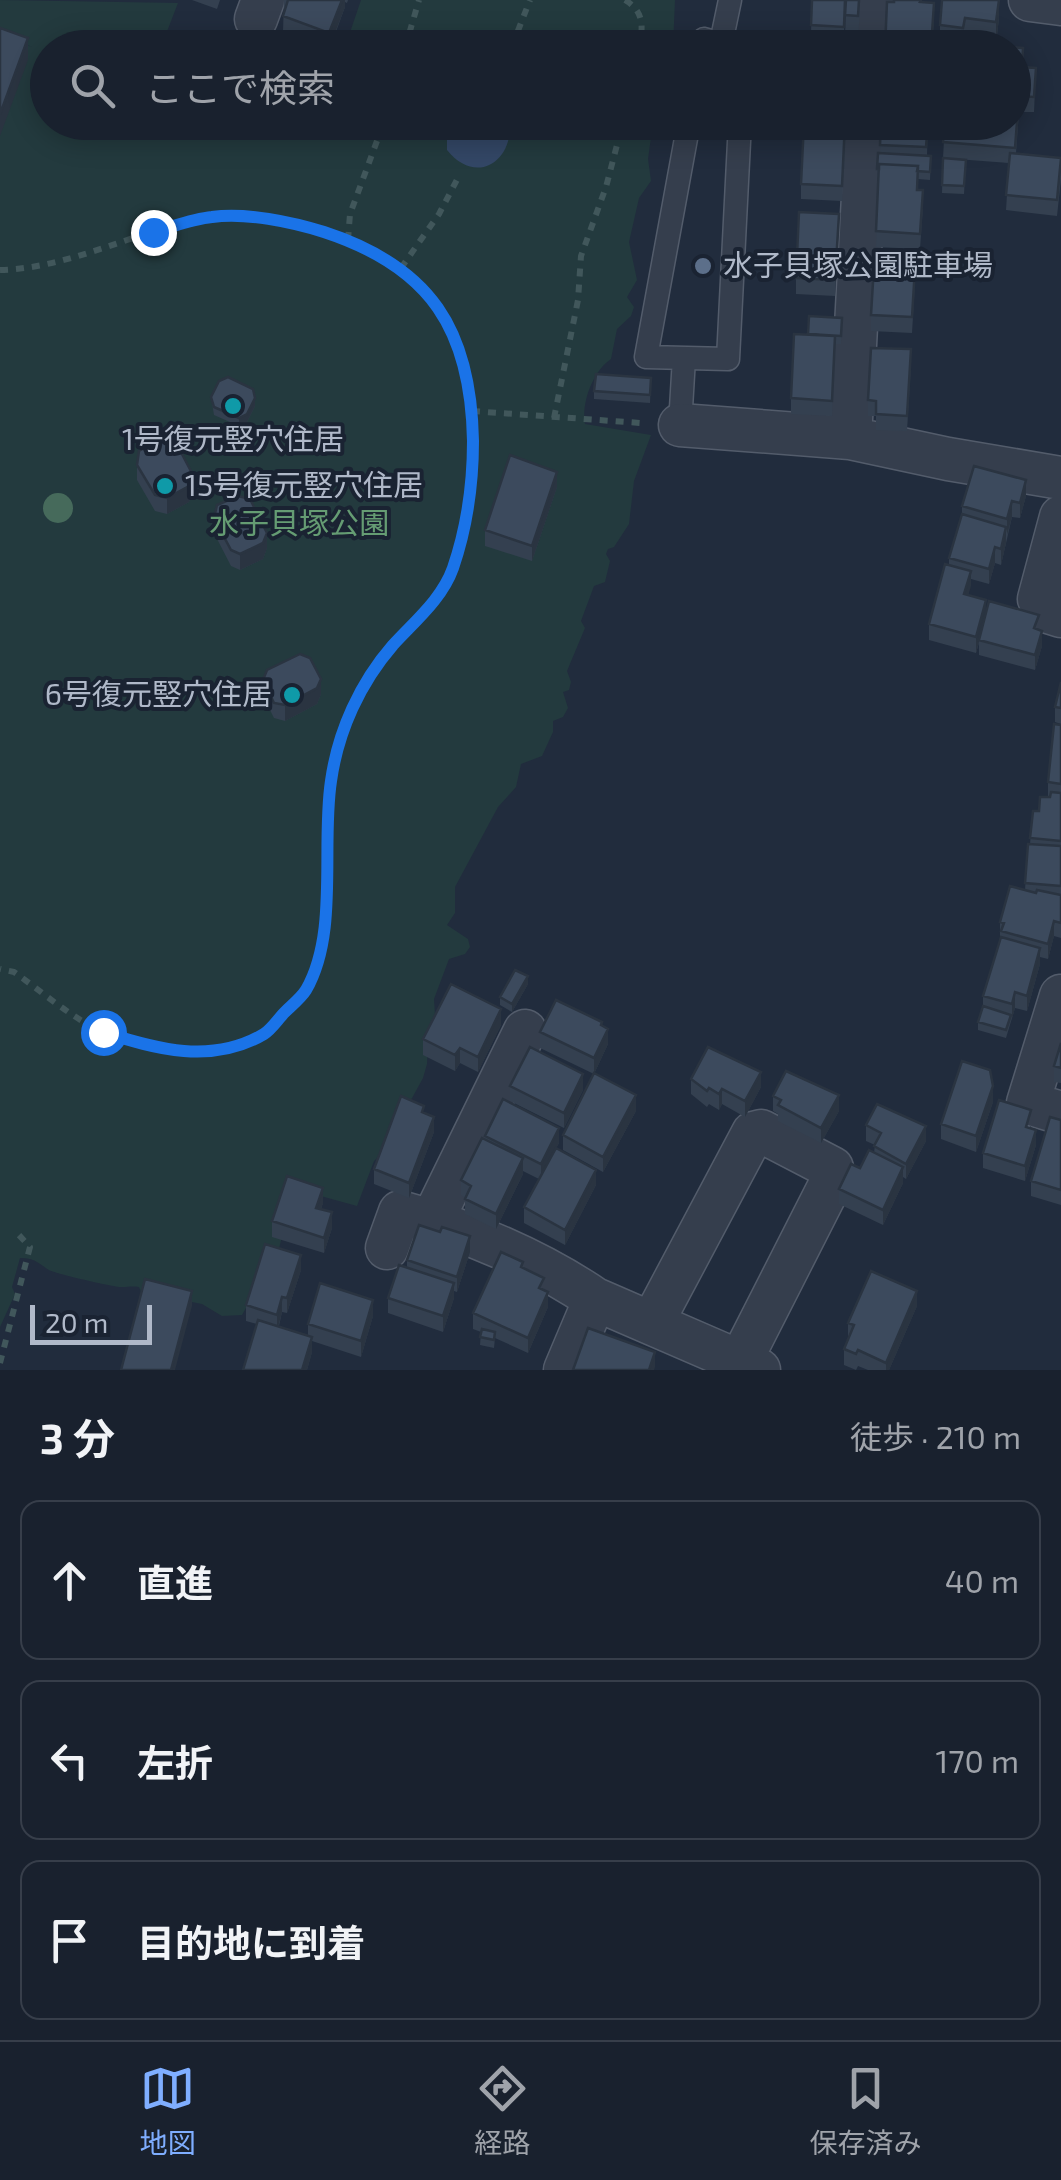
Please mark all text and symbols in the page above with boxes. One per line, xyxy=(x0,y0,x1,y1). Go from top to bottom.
search box xyxy=(30,30,1031,140)
icon: search xyxy=(65,58,120,113)
text: ここで検索 xyxy=(145,64,335,110)
route end xyxy=(131,210,177,256)
place label: 水子貝塚公園駐車場 xyxy=(723,246,993,282)
marker: 水子貝塚公園駐車場 xyxy=(692,255,714,277)
marker: 1号復元竪穴住居 xyxy=(222,395,244,417)
place label: 1号復元竪穴住居 xyxy=(122,420,344,456)
place label: 15号復元竪穴住居 xyxy=(185,466,423,502)
marker: 15号復元竪穴住居 xyxy=(154,475,176,497)
park label: 水子貝塚公園 xyxy=(209,504,389,540)
place label: 6号復元竪穴住居 xyxy=(45,675,272,711)
marker: 6号復元竪穴住居 xyxy=(281,684,303,706)
route start xyxy=(81,1010,127,1056)
scale bar xyxy=(30,1300,152,1344)
text: 20 m xyxy=(45,1305,108,1339)
text: 3 分 xyxy=(40,1412,115,1462)
text: 徒歩 · 210 m xyxy=(850,1417,1021,1455)
icon: ahead xyxy=(42,1553,97,1608)
text: 直進 xyxy=(137,1559,213,1605)
text: 40 m xyxy=(945,1561,1019,1599)
icon: left xyxy=(42,1733,97,1788)
text: 左折 xyxy=(137,1739,213,1785)
text: 170 m xyxy=(935,1741,1019,1779)
icon: arrive xyxy=(42,1913,97,1968)
text: 目的地に到着 xyxy=(137,1919,365,1965)
tab: 地図 xyxy=(139,2061,196,2161)
tab: 経路 xyxy=(474,2061,531,2161)
tab: 保存済み xyxy=(809,2061,922,2161)

